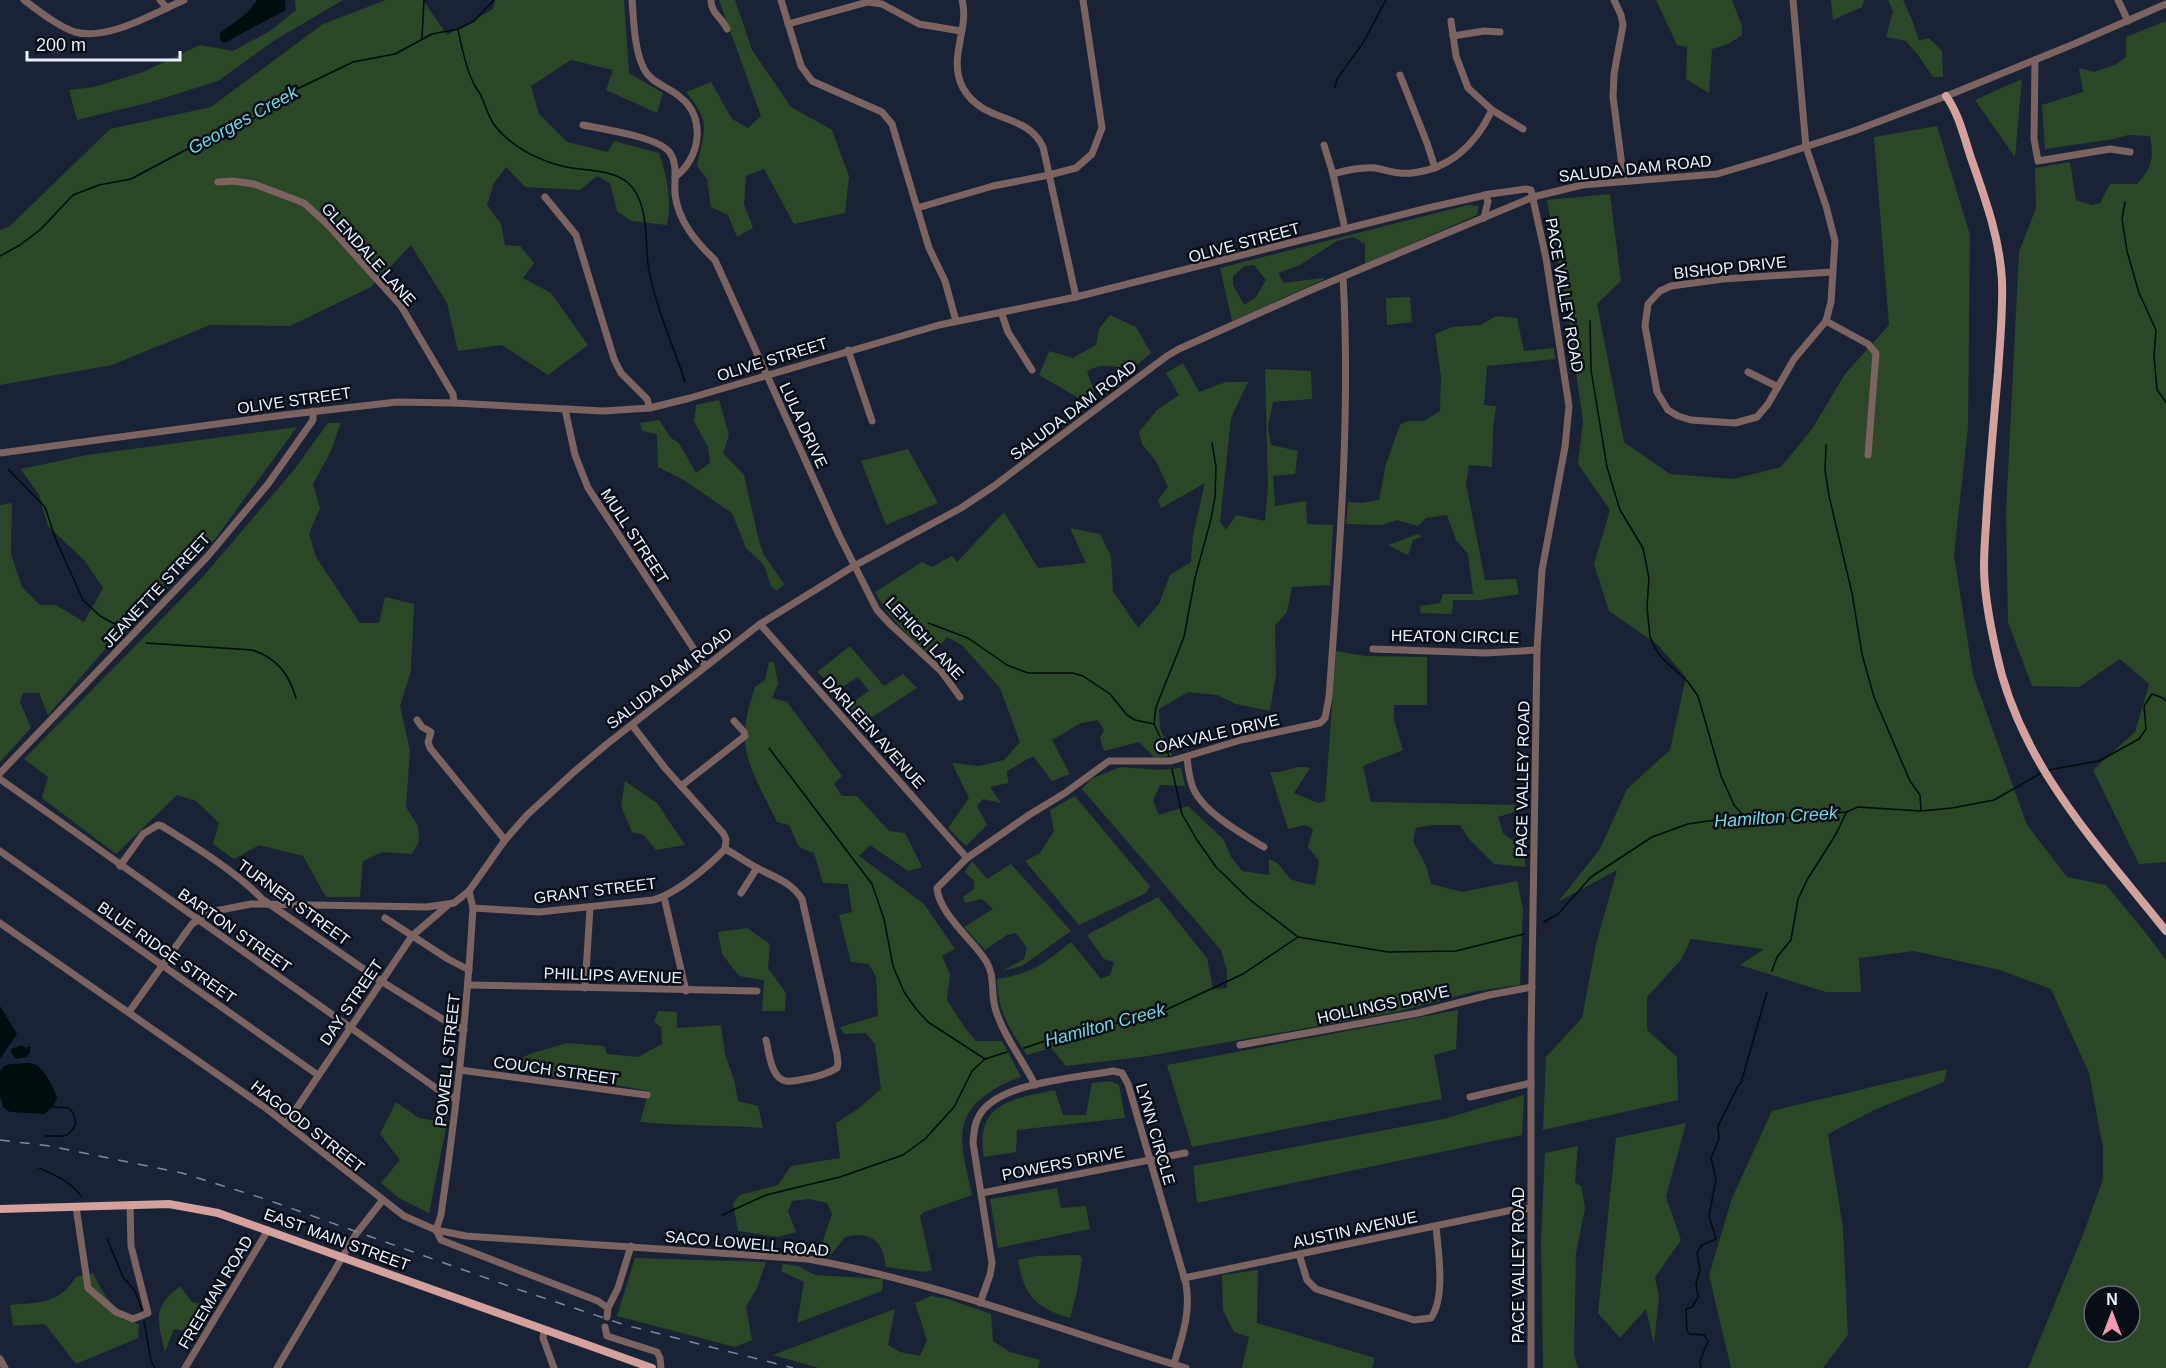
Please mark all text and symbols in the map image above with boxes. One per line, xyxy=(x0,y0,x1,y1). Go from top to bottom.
scale bar xyxy=(27,24,180,62)
text: 200 m xyxy=(36,35,86,55)
water label: Georges Creek xyxy=(185,81,302,158)
street label: SALUDA DAM ROAD xyxy=(1558,152,1712,185)
street label: GLENDALE LANE xyxy=(318,200,419,309)
street label: PACE VALLEY ROAD xyxy=(1543,217,1586,374)
street label: OLIVE STREET xyxy=(1187,219,1302,266)
street label: BISHOP DRIVE xyxy=(1673,253,1787,282)
street label: OLIVE STREET xyxy=(715,335,830,384)
street label: SALUDA DAM ROAD xyxy=(1007,357,1140,463)
street label: LULA DRIVE xyxy=(776,380,831,471)
street label: OLIVE STREET xyxy=(236,384,352,417)
street label: MULL STREET xyxy=(598,486,672,587)
street label: JEANETTE STREET xyxy=(99,530,214,651)
street label: LEHIGH LANE xyxy=(882,594,967,683)
street label: SALUDA DAM ROAD xyxy=(603,624,735,732)
street label: HEATON CIRCLE xyxy=(1391,627,1519,646)
street label: DARLEEN AVENUE xyxy=(819,673,928,791)
street label: PACE VALLEY ROAD xyxy=(1513,701,1532,857)
street label: OAKVALE DRIVE xyxy=(1153,711,1281,756)
water label: Hamilton Creek xyxy=(1713,803,1840,831)
street label: TURNER STREET xyxy=(234,856,353,949)
street label: GRANT STREET xyxy=(533,875,657,906)
street label: BARTON STREET xyxy=(175,885,295,976)
street label: BLUE RIDGE STREET xyxy=(94,898,239,1007)
street label: DAY STREET xyxy=(317,956,386,1048)
street label: PHILLIPS AVENUE xyxy=(544,965,682,986)
street label: HOLLINGS DRIVE xyxy=(1316,982,1451,1027)
street label: POWELL STREET xyxy=(432,992,463,1127)
water label: Hamilton Creek xyxy=(1043,999,1168,1051)
street label: COUCH STREET xyxy=(492,1053,620,1088)
street label: HAGOOD STREET xyxy=(248,1077,368,1176)
street label: LYNN CIRCLE xyxy=(1133,1082,1178,1187)
street label: POWERS DRIVE xyxy=(1000,1143,1126,1184)
street label: PACE VALLEY ROAD xyxy=(1510,1187,1527,1343)
street label: EAST MAIN STREET xyxy=(262,1205,412,1274)
street label: AUSTIN AVENUE xyxy=(1291,1208,1419,1251)
street label: SACO LOWELL ROAD xyxy=(664,1228,830,1259)
street label: FREEMAN ROAD xyxy=(175,1233,256,1352)
north arrow xyxy=(2082,1284,2142,1344)
text: N xyxy=(2106,1291,2118,1308)

